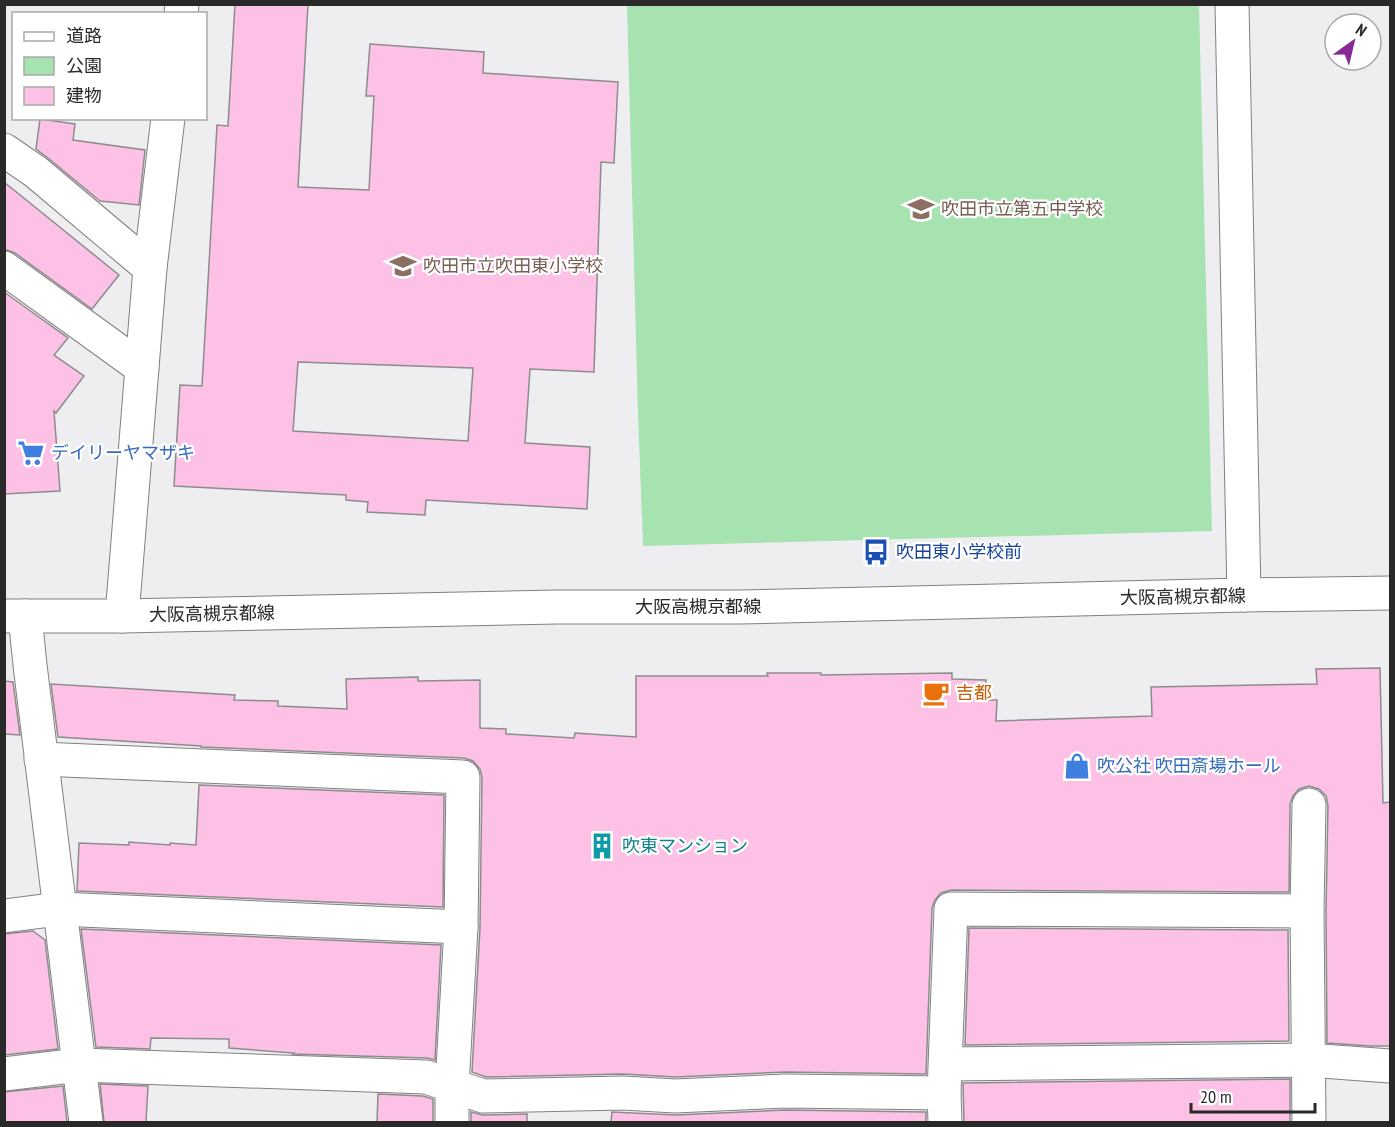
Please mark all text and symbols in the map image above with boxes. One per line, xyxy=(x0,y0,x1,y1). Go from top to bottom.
legend xyxy=(12,12,207,120)
north arrow xyxy=(1323,12,1383,72)
text: N xyxy=(1352,19,1371,40)
text: 道路 xyxy=(66,24,102,47)
text: 公園 xyxy=(66,54,102,77)
text: 建物 xyxy=(66,84,102,107)
school or university icon: 吹田市立第五中学校 xyxy=(906,194,936,224)
place label: 吹田市立第五中学校 xyxy=(941,197,1103,220)
school or university icon: 吹田市立吹田東小学校 xyxy=(388,251,418,281)
place label: 吹田市立吹田東小学校 xyxy=(423,254,603,277)
supermarket icon: デイリーヤマザキ xyxy=(16,438,46,468)
place label: デイリーヤマザキ xyxy=(51,441,195,464)
bus stop icon: 吹田東小学校前 xyxy=(861,537,891,567)
place label: 吹田東小学校前 xyxy=(896,540,1022,563)
street label: 大阪高槻京都線 xyxy=(1120,584,1246,609)
street label: 大阪高槻京都線 xyxy=(635,595,761,618)
street label: 大阪高槻京都線 xyxy=(149,601,275,626)
cafe icon: 吉都 xyxy=(921,678,951,708)
place label: 吉都 xyxy=(956,681,992,704)
shop icon: 吹公社 吹田斎場ホール xyxy=(1062,751,1092,781)
place label: 吹公社 吹田斎場ホール xyxy=(1097,754,1281,777)
building icon: 吹東マンション xyxy=(587,831,617,861)
place label: 吹東マンション xyxy=(622,834,748,857)
scale bar xyxy=(1191,1076,1316,1114)
text: 20 m xyxy=(1200,1085,1232,1108)

